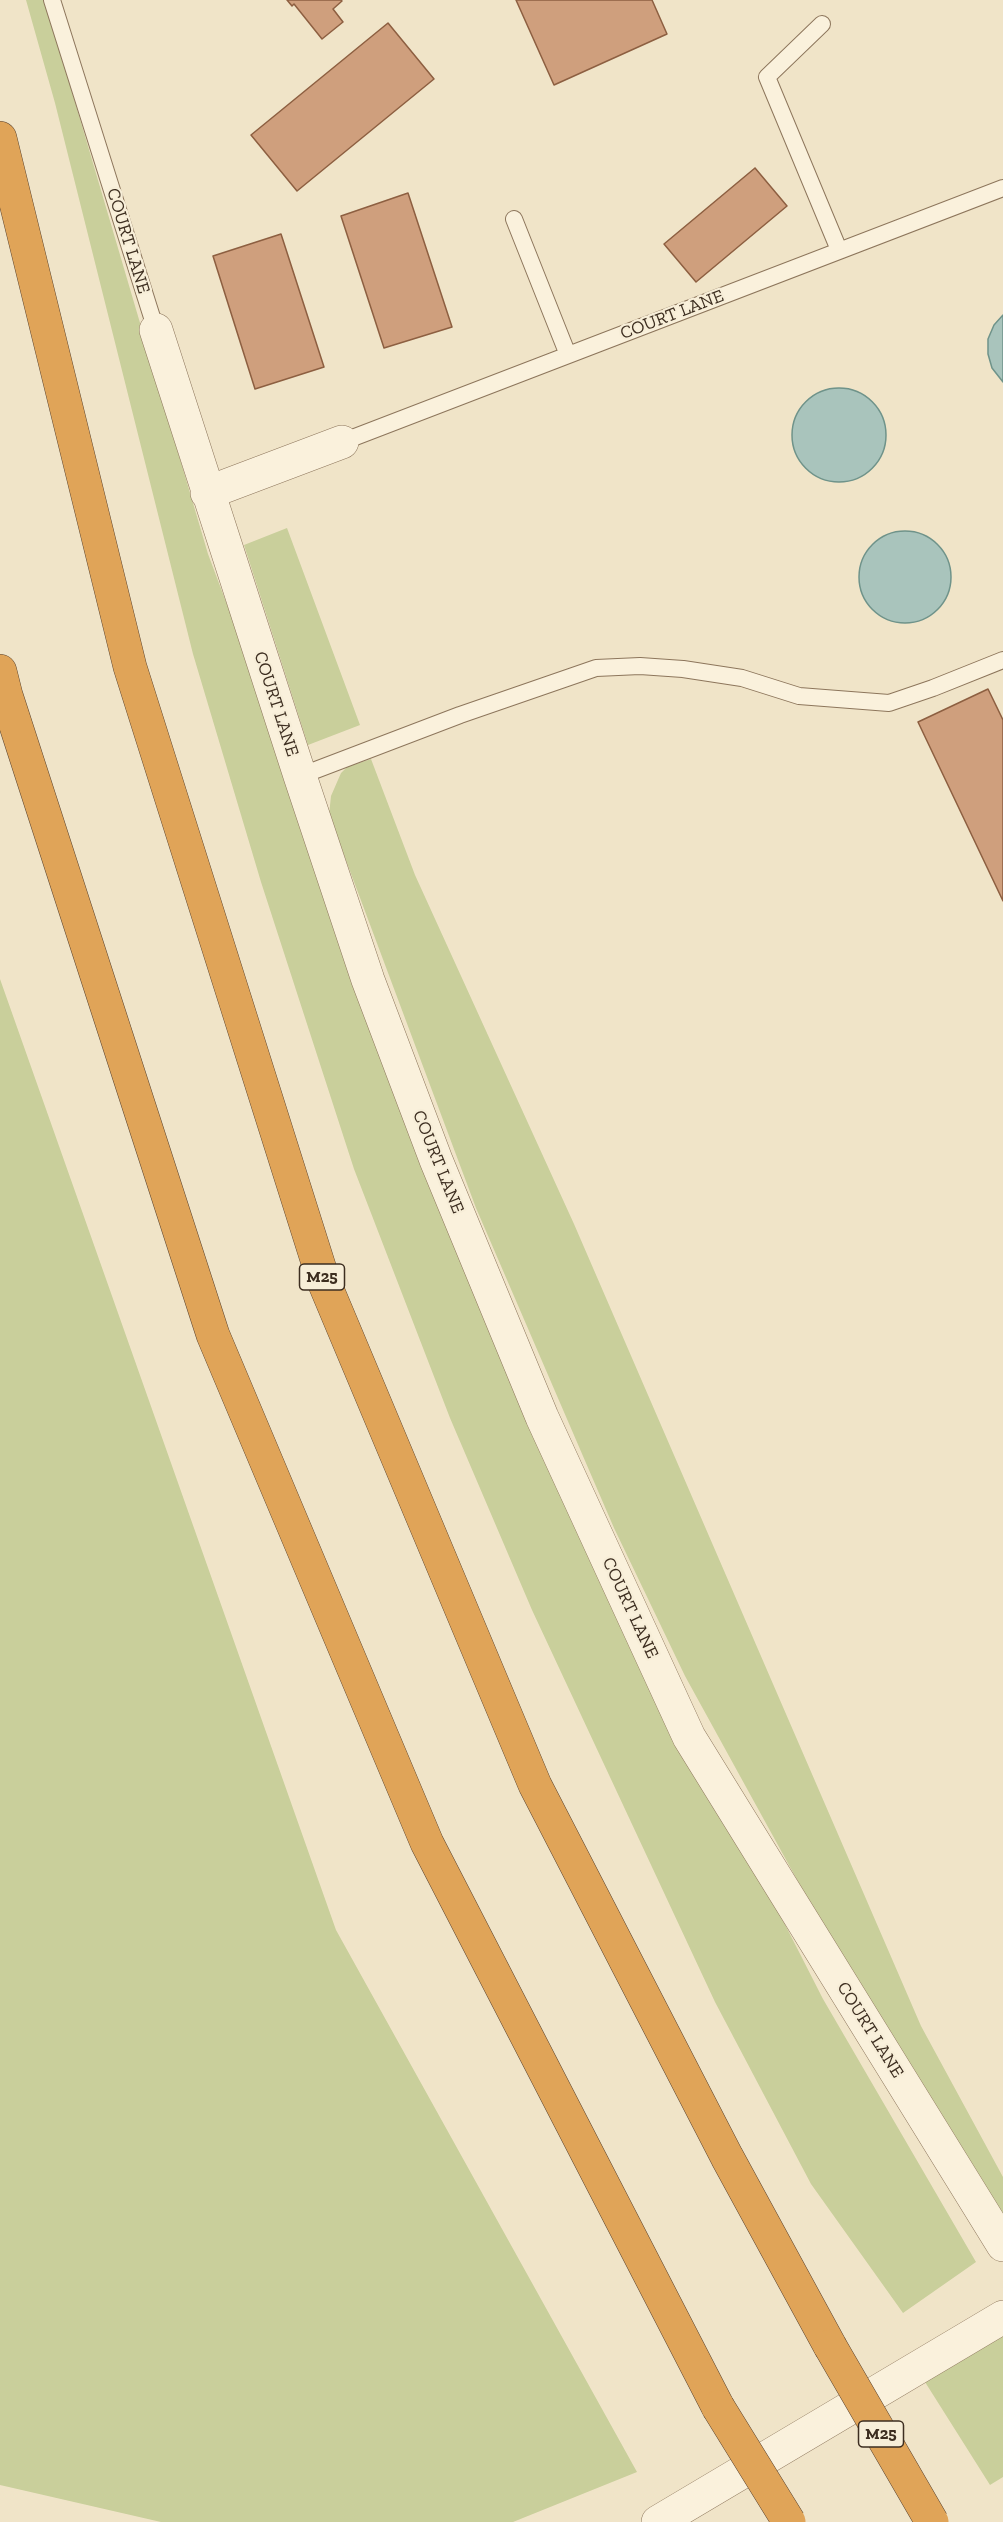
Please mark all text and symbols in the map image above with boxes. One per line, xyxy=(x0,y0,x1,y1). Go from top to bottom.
street label: COURT LANE xyxy=(102,186,154,296)
street label: COURT LANE xyxy=(617,285,727,345)
street label: COURT LANE xyxy=(249,649,303,759)
street label: COURT LANE xyxy=(408,1107,468,1217)
road number: M25 xyxy=(300,1264,344,1290)
street label: COURT LANE xyxy=(597,1554,663,1662)
street label: COURT LANE xyxy=(832,1978,908,2082)
road number: M25 xyxy=(858,2421,904,2447)

